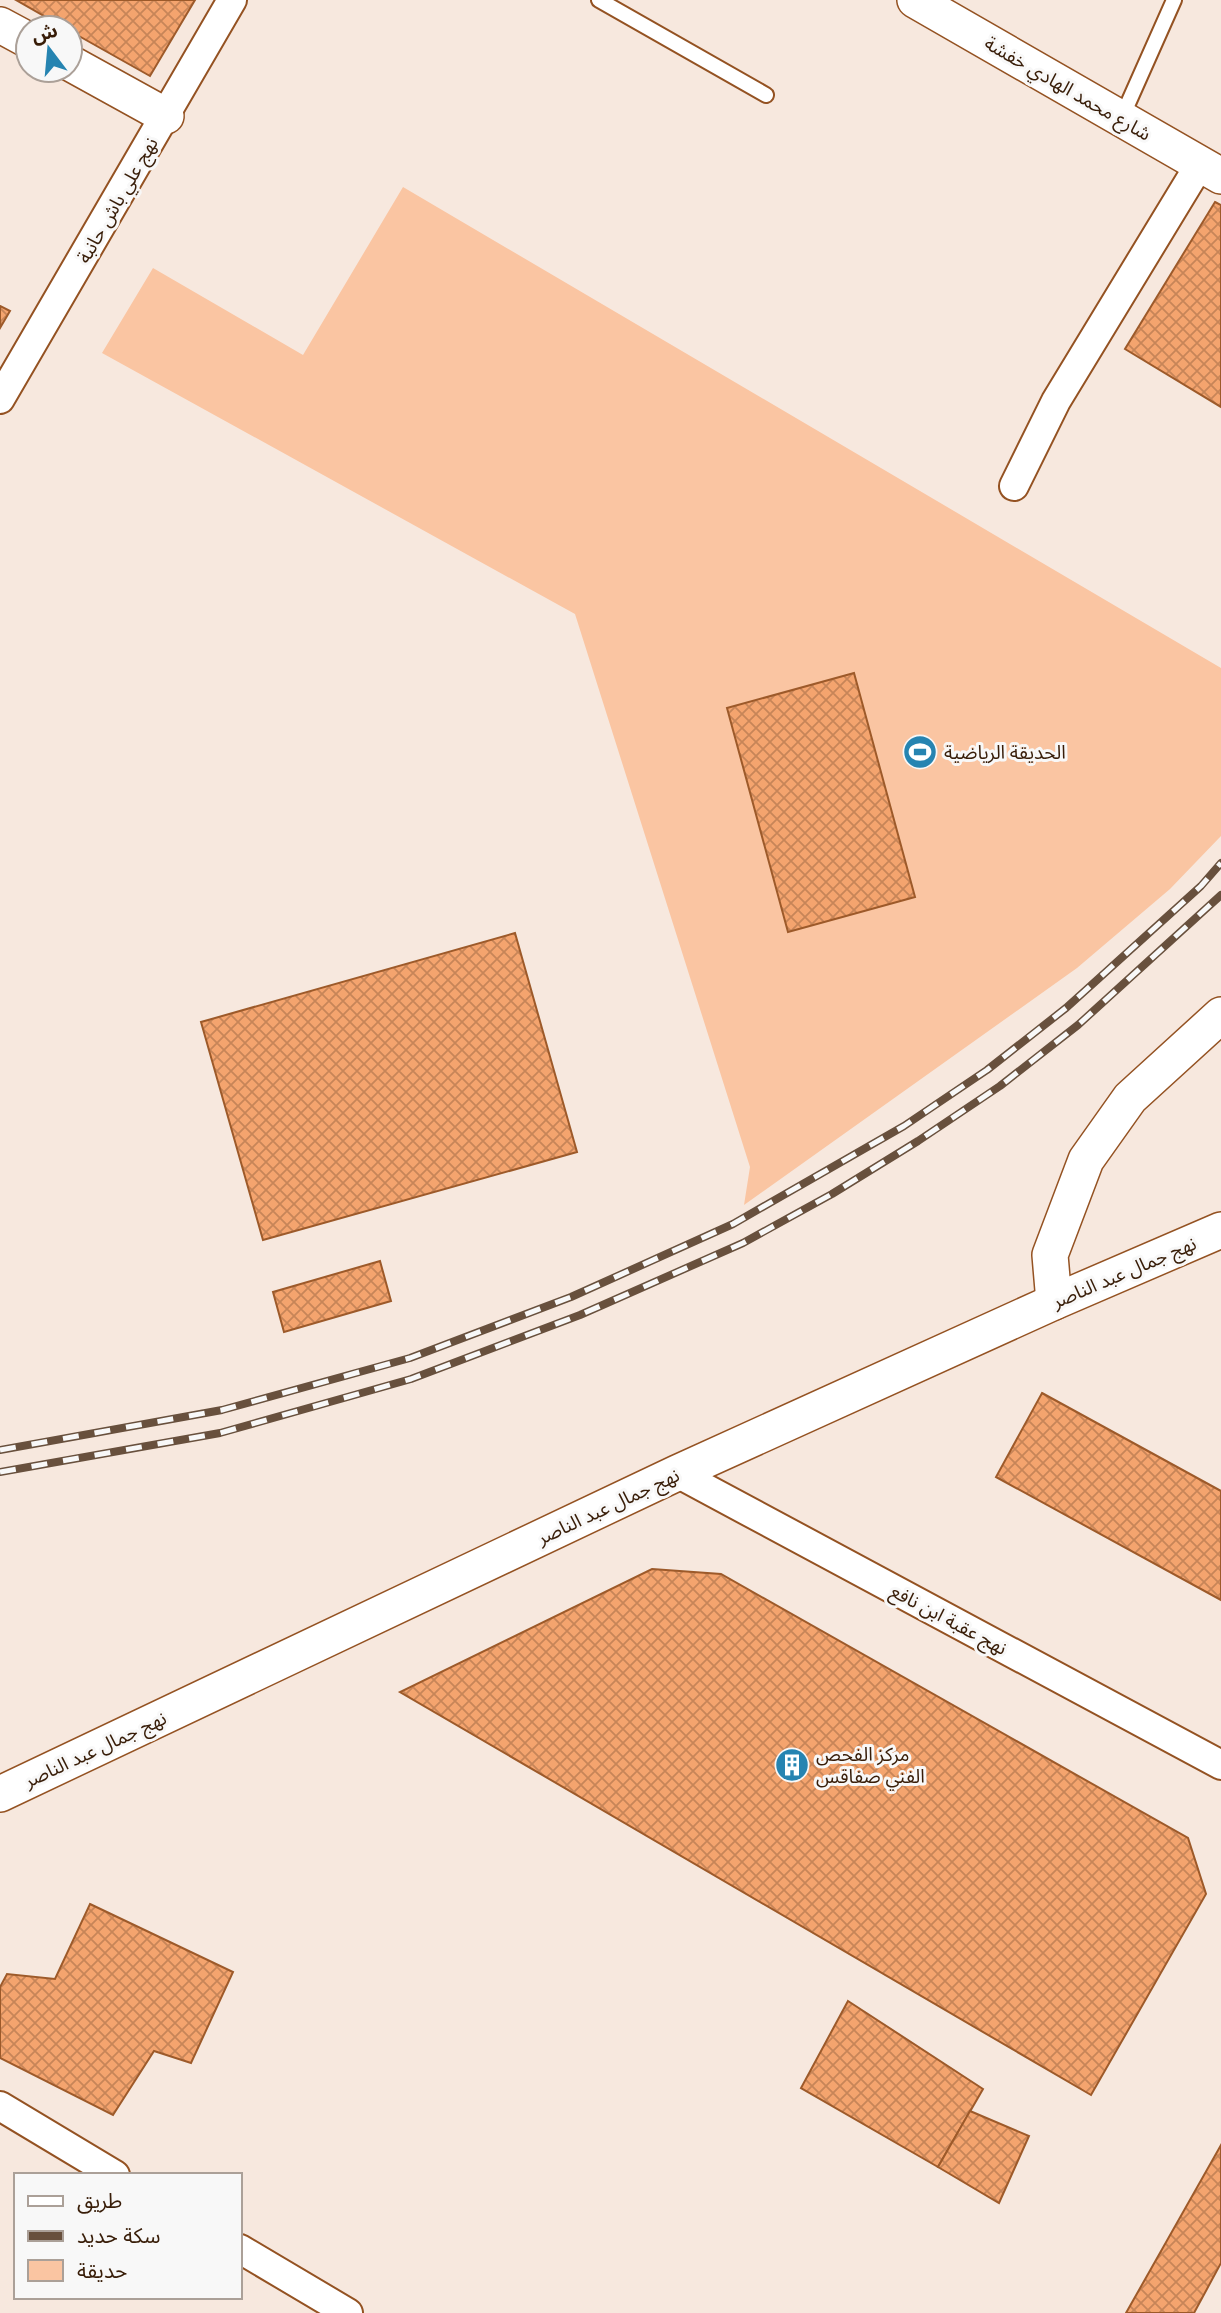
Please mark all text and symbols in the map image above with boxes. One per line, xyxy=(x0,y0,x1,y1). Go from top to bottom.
north arrow xyxy=(14,14,84,84)
text: ش xyxy=(29,18,60,48)
street label: شارع محمد الهادي خفشة xyxy=(979,31,1155,148)
street label: نهج علي باش حانبة xyxy=(72,133,166,269)
sports icon: الحديقة الرياضية xyxy=(901,733,939,771)
place label: الحديقة الرياضية xyxy=(944,741,1066,764)
street label: نهج جمال عبد الناصر xyxy=(1048,1232,1201,1316)
street label: نهج جمال عبد الناصر xyxy=(532,1463,684,1553)
street label: نهج عقبة ابن نافع xyxy=(885,1579,1011,1662)
street label: نهج جمال عبد الناصر xyxy=(19,1706,171,1796)
place label: مركز الفحص الفني صفاقس xyxy=(816,1743,925,1791)
building icon: مركز الفحص الفني صفاقس xyxy=(773,1746,811,1784)
legend xyxy=(14,2173,242,2299)
text: طريق xyxy=(77,2188,122,2214)
text: سكة حديد xyxy=(77,2223,161,2248)
text: حديقة xyxy=(77,2258,127,2283)

